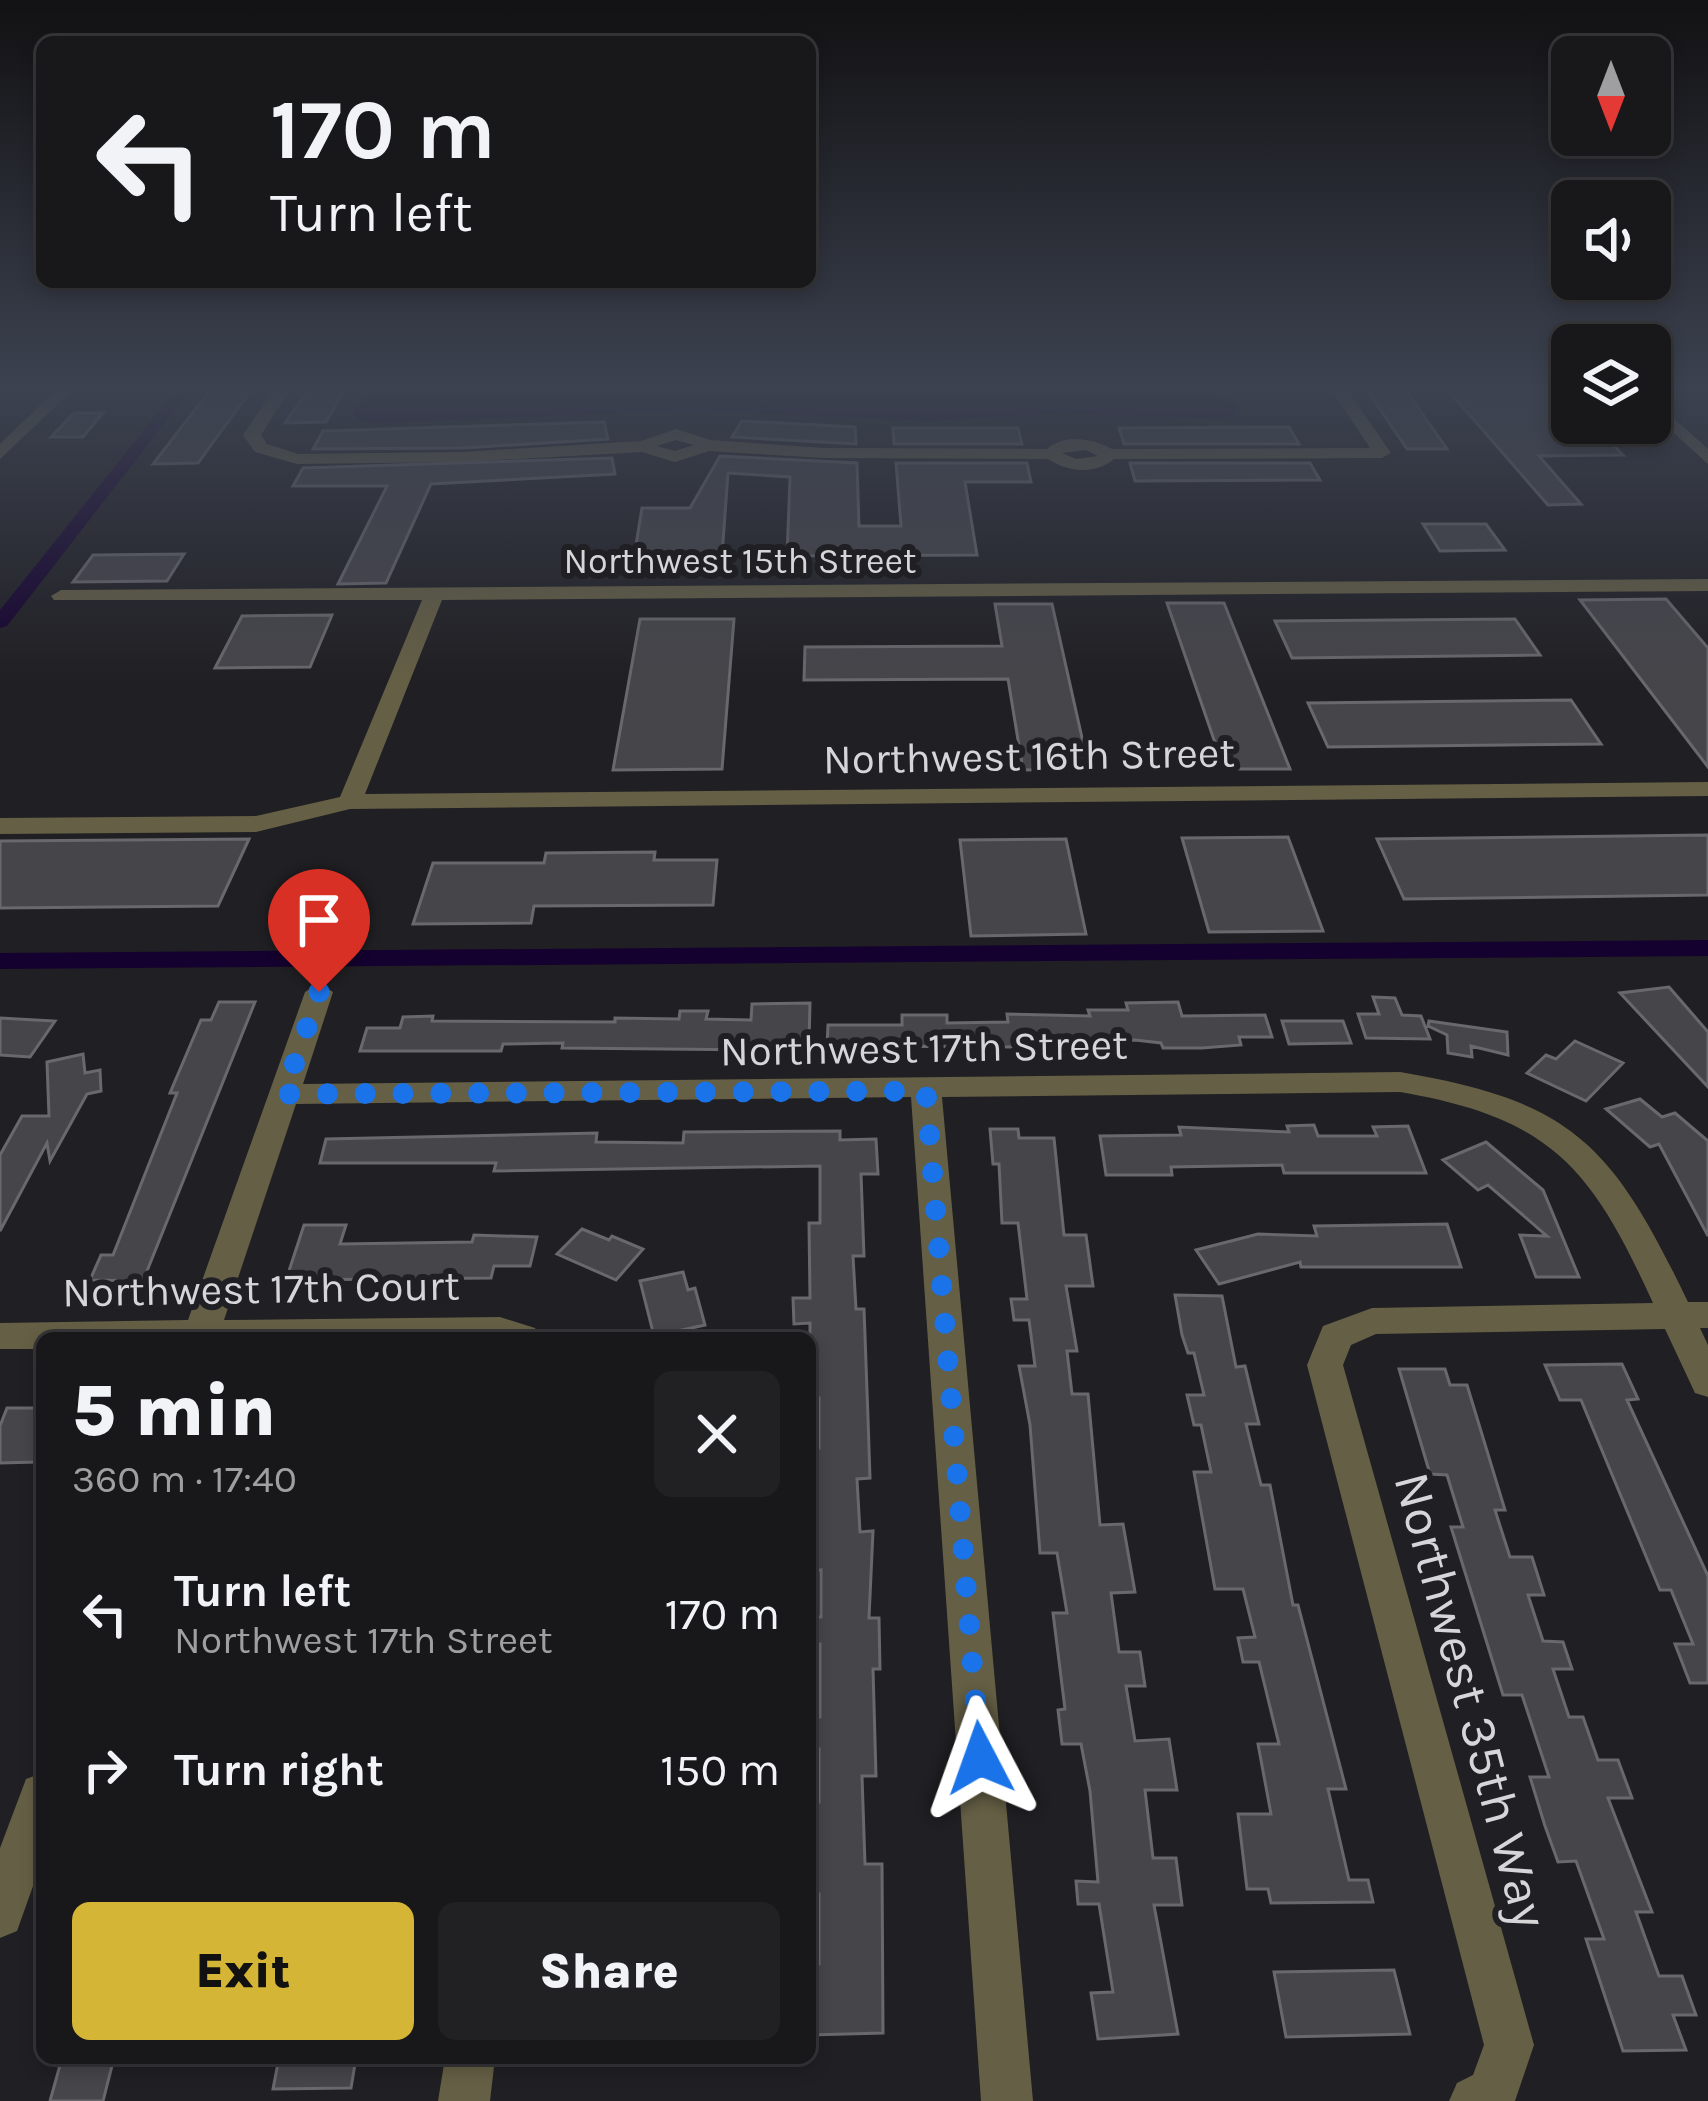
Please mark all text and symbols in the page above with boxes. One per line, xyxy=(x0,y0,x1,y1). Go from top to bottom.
north arrow xyxy=(1551,36,1671,156)
map controls xyxy=(1551,36,1671,444)
text: 170 m xyxy=(270,81,496,179)
icon: left xyxy=(72,84,228,240)
button: sound xyxy=(1551,180,1671,300)
text: Turn left xyxy=(270,181,473,245)
button: layers xyxy=(1551,324,1671,444)
street label: Northwest 15th Street xyxy=(564,540,917,582)
street label: Northwest 16th Street xyxy=(823,727,1236,785)
pin xyxy=(268,869,370,992)
icon: arrive xyxy=(286,887,352,953)
street label: Northwest 17th Street xyxy=(720,1019,1128,1077)
street label: Northwest 17th Court xyxy=(62,1261,460,1317)
text: 5 min xyxy=(72,1369,276,1453)
button: close xyxy=(654,1371,780,1497)
text: 360 m · 17:40 xyxy=(72,1456,297,1502)
street label: Northwest 35th Way xyxy=(1381,1466,1561,1935)
text: Turn left xyxy=(174,1565,351,1617)
icon: left xyxy=(72,1581,138,1647)
text: 170 m xyxy=(665,1588,780,1640)
text: Northwest 17th Street xyxy=(174,1617,553,1663)
position arrow xyxy=(917,1695,1043,1821)
icon: right xyxy=(72,1737,138,1803)
text: Turn right xyxy=(174,1744,384,1796)
text: 150 m xyxy=(660,1744,780,1796)
button: Exit xyxy=(72,1902,414,2040)
button: Share xyxy=(438,1902,780,2040)

